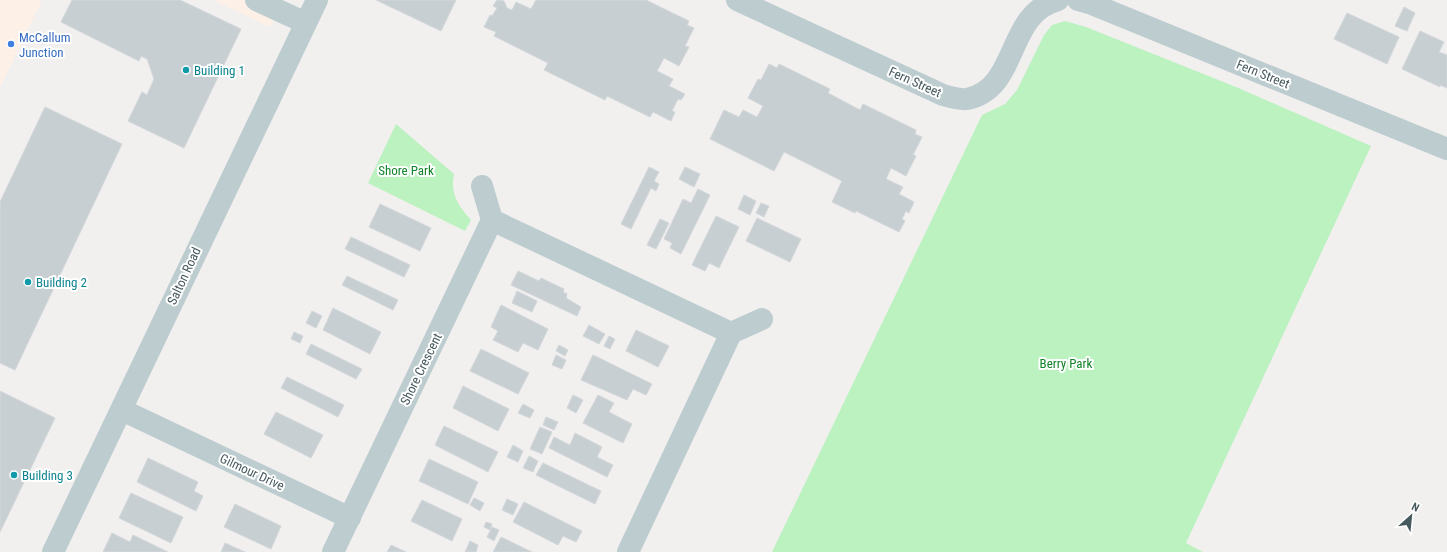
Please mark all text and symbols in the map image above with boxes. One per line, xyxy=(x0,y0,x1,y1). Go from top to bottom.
place label: McCallum Junction xyxy=(19,30,70,60)
marker: McCallum Junction xyxy=(6,39,16,49)
street label: Fern Street xyxy=(1234,57,1292,91)
place label: Building 1 xyxy=(194,63,245,78)
street label: Fern Street xyxy=(886,64,944,100)
marker: Building 1 xyxy=(181,65,191,75)
park label: Shore Park xyxy=(378,163,434,178)
street label: Salton Road xyxy=(164,245,204,307)
place label: Building 2 xyxy=(36,275,87,290)
marker: Building 2 xyxy=(23,277,33,287)
street label: Shore Crescent xyxy=(397,331,445,407)
park label: Berry Park xyxy=(1040,356,1093,371)
street label: Gilmour Drive xyxy=(217,451,287,493)
place label: Building 3 xyxy=(22,468,73,483)
marker: Building 3 xyxy=(9,470,19,480)
north arrow xyxy=(1391,496,1431,536)
text: N xyxy=(1409,500,1421,515)

